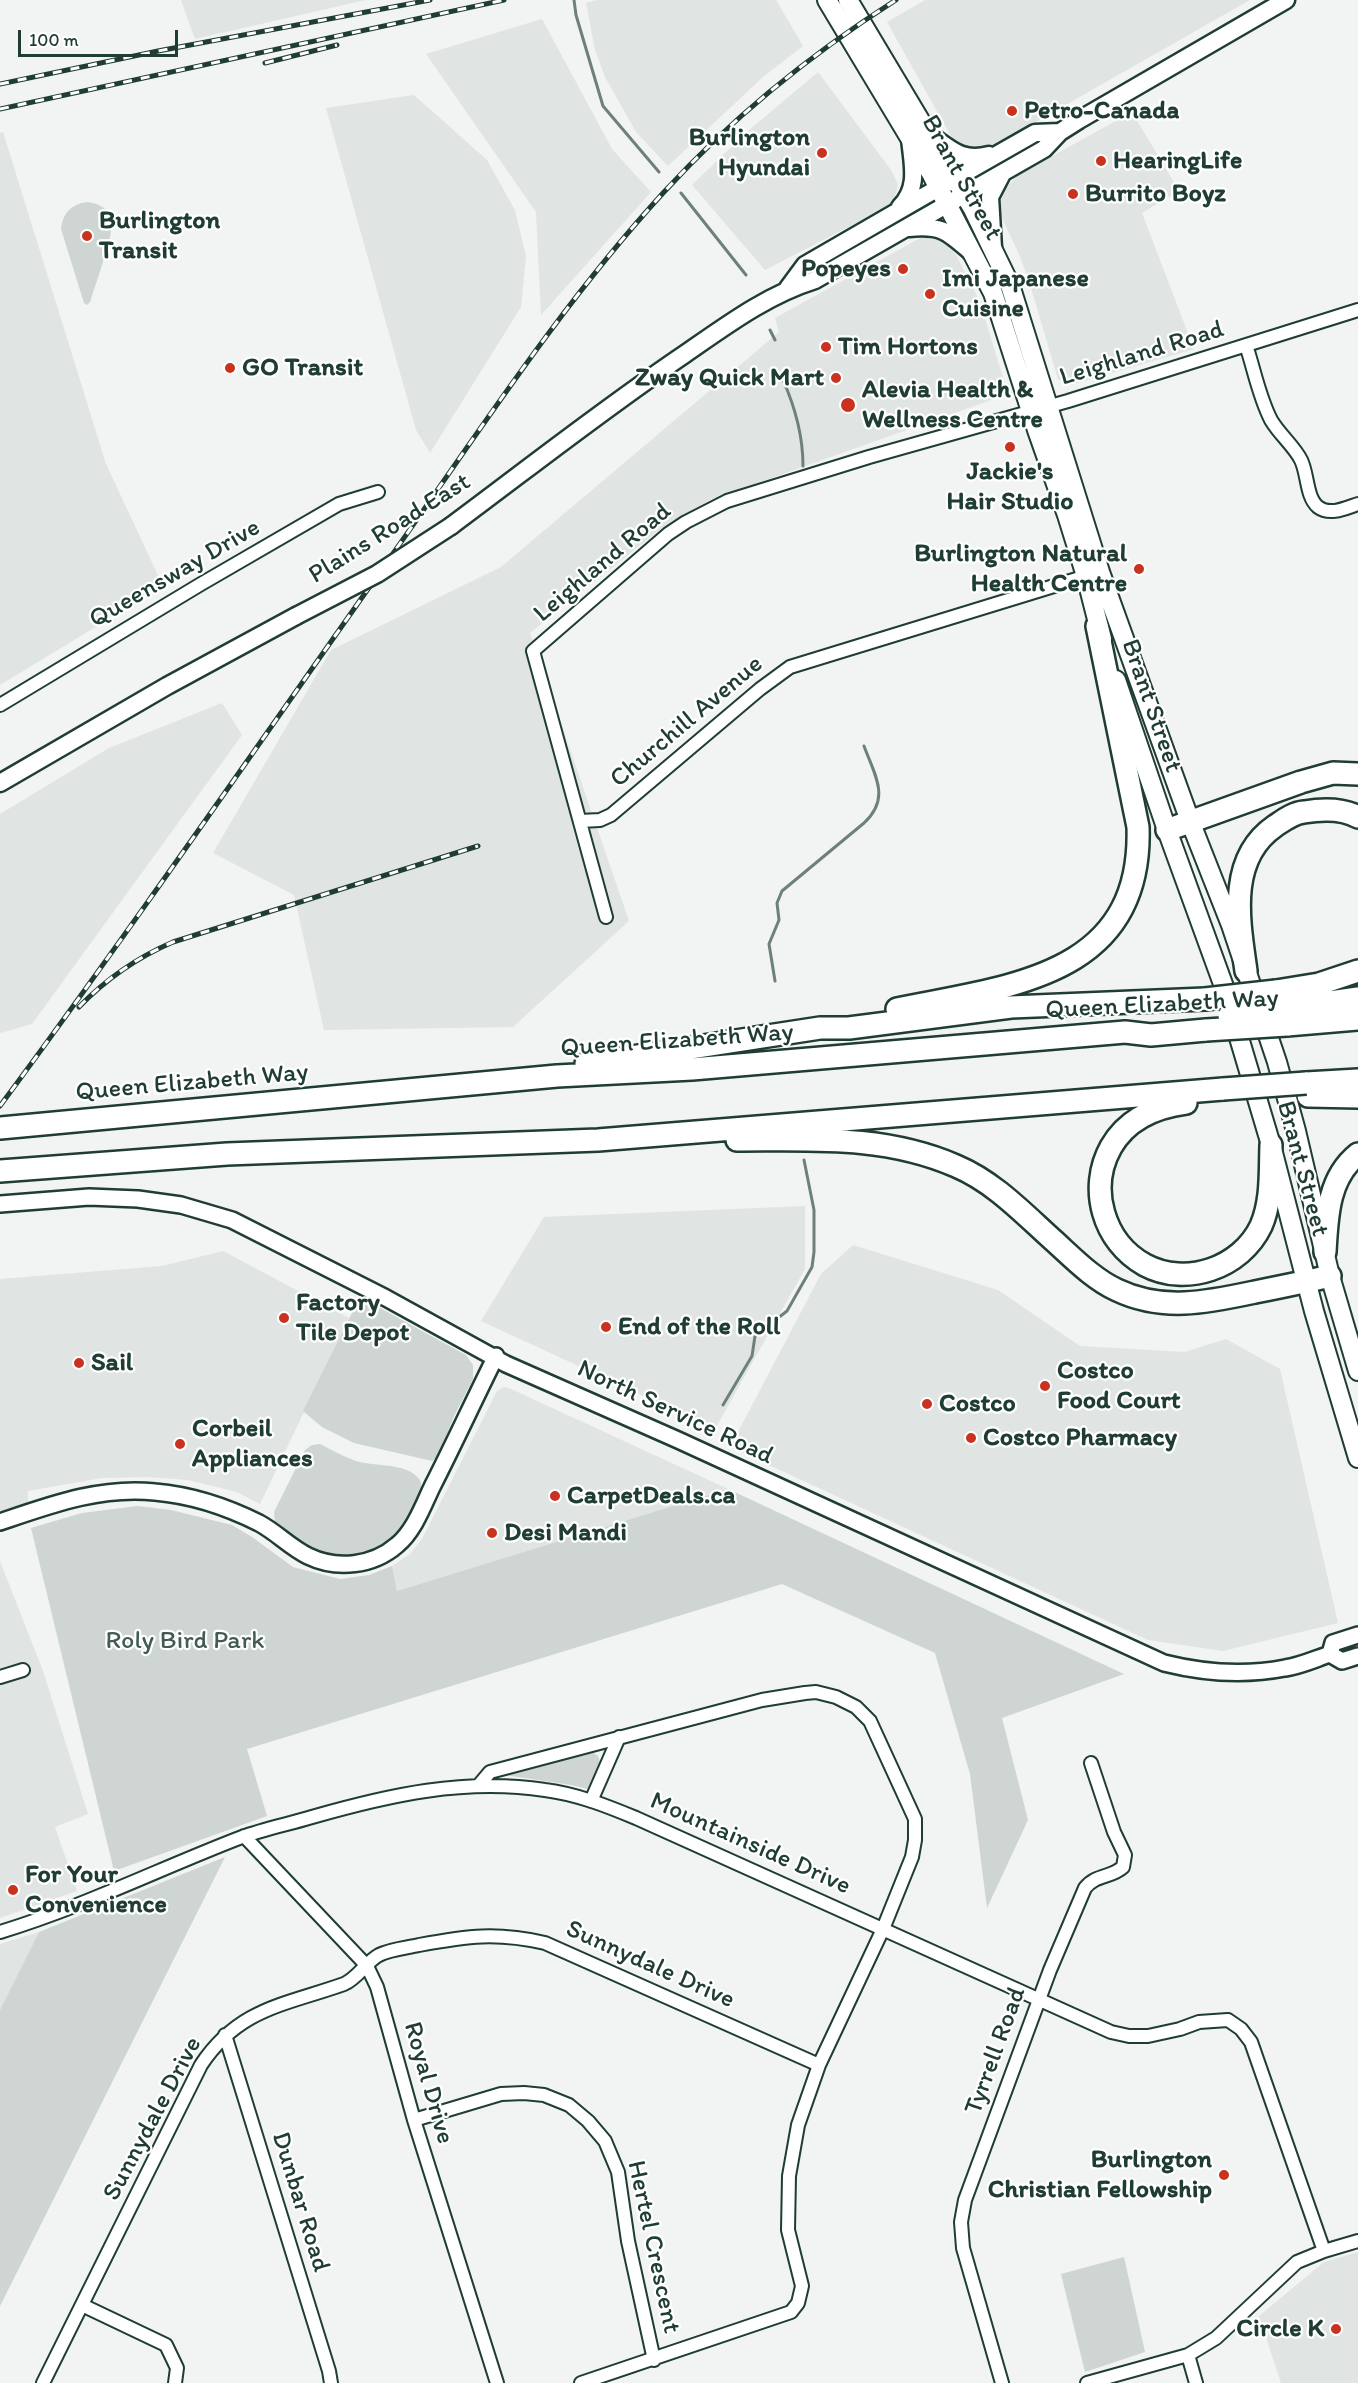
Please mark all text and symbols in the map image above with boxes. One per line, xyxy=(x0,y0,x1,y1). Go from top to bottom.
scale bar xyxy=(21,18,182,56)
text: 100 m xyxy=(29,29,79,51)
place label: Petro-Canada xyxy=(1024,95,1179,127)
marker: Petro-Canada xyxy=(1005,104,1019,118)
street label: Brant Street xyxy=(914,110,1008,246)
place label: Burlington Hyundai xyxy=(689,122,810,184)
place label: HearingLife xyxy=(1113,145,1242,177)
marker: Burlington Hyundai xyxy=(815,146,829,160)
marker: HearingLife xyxy=(1094,154,1108,168)
place label: Burrito Boyz xyxy=(1085,178,1226,210)
marker: Burrito Boyz xyxy=(1066,187,1080,201)
place label: Burlington Transit xyxy=(99,205,220,266)
marker: Burlington Transit xyxy=(80,229,94,243)
place label: Popeyes xyxy=(801,253,891,285)
marker: Popeyes xyxy=(896,262,910,276)
place label: Imi Japanese Cuisine xyxy=(942,263,1089,324)
marker: Imi Japanese Cuisine xyxy=(923,287,937,301)
street label: Leighland Road xyxy=(1056,314,1228,394)
place label: Tim Hortons xyxy=(838,331,978,363)
marker: Tim Hortons xyxy=(819,340,833,354)
place label: GO Transit xyxy=(242,352,363,384)
marker: GO Transit xyxy=(223,361,237,375)
place label: Zway Quick Mart xyxy=(635,362,824,394)
marker: Zway Quick Mart xyxy=(829,371,843,385)
place label: Alevia Health & Wellness Centre xyxy=(862,374,1043,436)
marker: Alevia Health & Wellness Centre xyxy=(839,396,857,414)
marker: Jackie's Hair Studio xyxy=(1003,440,1017,454)
place label: Jackie's Hair Studio xyxy=(947,456,1073,518)
street label: Plains Road East xyxy=(303,467,477,591)
street label: Leighland Road xyxy=(528,496,678,630)
street label: Queensway Drive xyxy=(84,512,266,636)
place label: Burlington Natural Health Centre xyxy=(914,538,1127,600)
marker: Burlington Natural Health Centre xyxy=(1132,562,1146,576)
street label: Brant Street xyxy=(1114,635,1188,777)
street label: Churchill Avenue xyxy=(604,649,770,795)
street label: Queen Elizabeth Way xyxy=(1045,983,1279,1027)
street label: Queen Elizabeth Way xyxy=(559,1017,795,1065)
street label: Queen Elizabeth Way xyxy=(74,1057,310,1109)
street label: Brant Street xyxy=(1269,1098,1335,1240)
place label: Factory Tile Depot xyxy=(296,1287,409,1348)
marker: Factory Tile Depot xyxy=(277,1311,291,1325)
place label: End of the Roll xyxy=(618,1311,780,1343)
marker: End of the Roll xyxy=(599,1320,613,1334)
place label: Sail xyxy=(91,1347,133,1379)
street label: North Service Road xyxy=(572,1354,778,1472)
place label: Costco Food Court xyxy=(1057,1355,1180,1416)
marker: Sail xyxy=(72,1356,86,1370)
marker: Costco Food Court xyxy=(1038,1379,1052,1393)
place label: Costco xyxy=(939,1388,1016,1420)
marker: Costco xyxy=(920,1397,934,1411)
place label: Corbeil Appliances xyxy=(192,1413,313,1474)
place label: Costco Pharmacy xyxy=(983,1422,1177,1454)
marker: Costco Pharmacy xyxy=(964,1431,978,1445)
marker: Corbeil Appliances xyxy=(173,1437,187,1451)
place label: CarpetDeals.ca xyxy=(567,1480,735,1512)
marker: CarpetDeals.ca xyxy=(548,1489,562,1503)
place label: Desi Mandi xyxy=(504,1517,627,1549)
marker: Desi Mandi xyxy=(485,1526,499,1540)
park label: Roly Bird Park xyxy=(106,1625,264,1657)
street label: Mountainside Drive xyxy=(645,1786,855,1902)
place label: For Your Convenience xyxy=(25,1859,167,1920)
marker: For Your Convenience xyxy=(6,1883,20,1897)
street label: Sunnydale Drive xyxy=(561,1914,739,2016)
street label: Tyrrell Road xyxy=(959,1983,1033,2119)
street label: Royal Drive xyxy=(396,2018,460,2148)
street label: Sunnydale Drive xyxy=(97,2032,209,2206)
street label: Dunbar Road xyxy=(264,2128,336,2276)
place label: Burlington Christian Fellowship xyxy=(988,2144,1212,2206)
street label: Hertel Crescent xyxy=(619,2158,687,2336)
marker: Burlington Christian Fellowship xyxy=(1217,2168,1231,2182)
place label: Circle K xyxy=(1236,2313,1324,2345)
marker: Circle K xyxy=(1329,2322,1343,2336)

